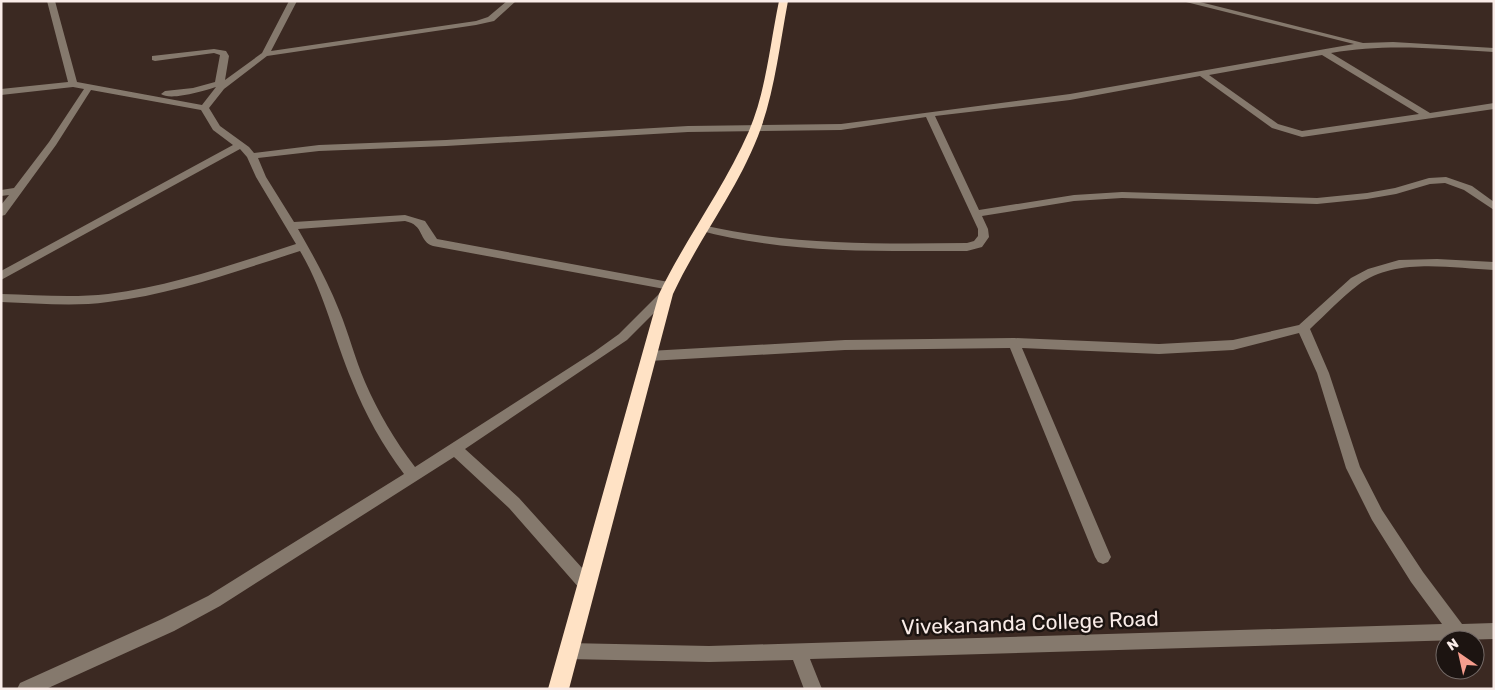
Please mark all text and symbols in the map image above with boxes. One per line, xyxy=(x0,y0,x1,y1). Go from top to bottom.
street label: Vivekananda College Road xyxy=(901,606,1159,639)
north arrow xyxy=(1435,630,1485,680)
text: N xyxy=(1444,635,1462,655)

